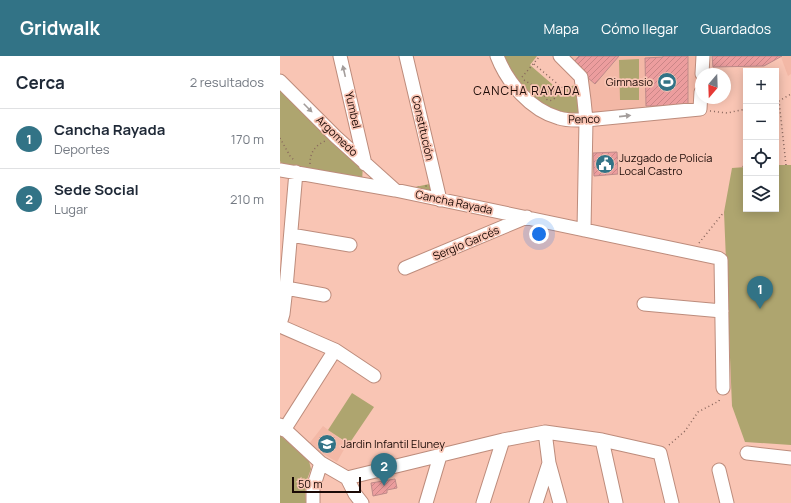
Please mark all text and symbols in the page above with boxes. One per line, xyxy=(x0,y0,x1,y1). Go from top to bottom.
text: Gridwalk xyxy=(20,15,100,41)
text: Mapa xyxy=(544,19,579,38)
text: Cómo llegar xyxy=(601,19,678,38)
text: Guardados xyxy=(700,19,771,38)
one-way arrow xyxy=(340,64,346,77)
north arrow xyxy=(695,68,731,104)
map controls xyxy=(743,68,779,212)
button: + xyxy=(743,68,779,104)
text: Cerca xyxy=(16,71,65,94)
sports icon: Gimnasio xyxy=(656,71,678,93)
text: 2 resultados xyxy=(190,73,264,91)
place label: Gimnasio xyxy=(606,74,653,89)
district label: CANCHA RAYADA xyxy=(473,82,581,99)
street label: Yumbel xyxy=(342,90,365,130)
street label: Constitución xyxy=(409,94,438,162)
one-way arrow xyxy=(303,103,313,113)
button: − xyxy=(743,104,779,140)
street label: Penco xyxy=(568,111,601,126)
street label: Argomedo xyxy=(313,112,362,160)
one-way arrow xyxy=(619,113,631,120)
text: Cancha Rayada xyxy=(54,119,165,140)
text: 1 xyxy=(26,130,32,148)
text: 170 m xyxy=(231,130,264,148)
text: Deportes xyxy=(54,140,110,158)
button: locate xyxy=(743,140,779,176)
place label: Juzgado de Policía Local Castro xyxy=(619,150,712,178)
public building icon: Juzgado de Policía Local Castro xyxy=(594,153,616,175)
button: layers xyxy=(743,176,779,212)
text: Sede Social xyxy=(54,179,139,200)
street label: Cancha Rayada xyxy=(414,186,494,217)
text: 2 xyxy=(25,190,33,208)
text: 210 m xyxy=(230,190,264,208)
text: Lugar xyxy=(54,200,88,218)
street label: Sergio Garcés xyxy=(430,222,502,263)
your location xyxy=(529,224,549,244)
pin: 1 xyxy=(747,276,773,309)
school or university icon: Jardin Infantil Eluney xyxy=(316,433,338,455)
place label: Jardin Infantil Eluney xyxy=(341,436,445,451)
pin: 2 xyxy=(371,453,397,486)
scale bar xyxy=(292,475,361,494)
text: 50 m xyxy=(298,476,323,491)

